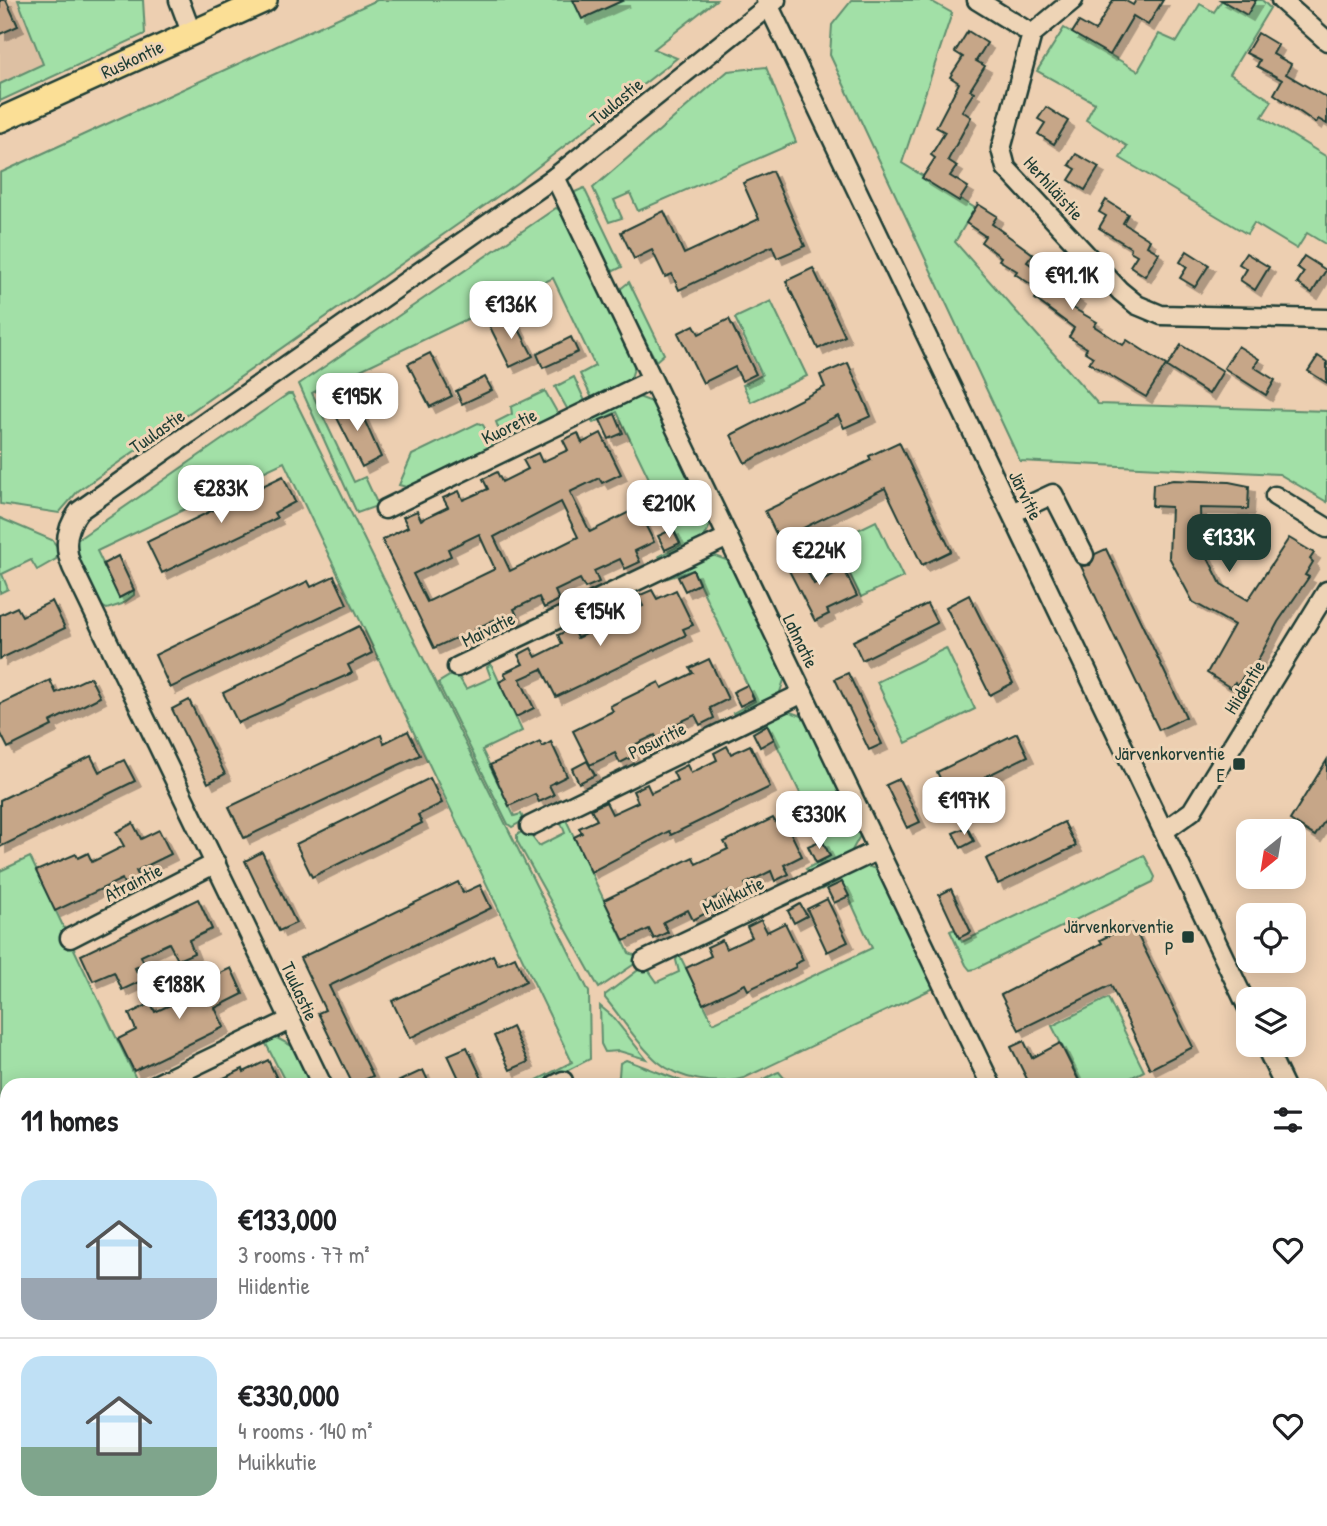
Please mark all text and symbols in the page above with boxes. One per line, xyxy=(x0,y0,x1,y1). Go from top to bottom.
street label: Ruskontie xyxy=(97,33,168,85)
street label: Tuulastie xyxy=(584,71,649,131)
street label: Herhiläistie xyxy=(1018,150,1090,226)
pin: €91.1K xyxy=(1015,252,1129,312)
text: €91.1K xyxy=(1045,259,1099,290)
pin: €136K xyxy=(462,282,560,341)
text: €136K xyxy=(486,288,536,319)
pin: €195K xyxy=(308,374,406,433)
text: €195K xyxy=(332,380,382,411)
street label: Kuoretie xyxy=(477,401,541,450)
street label: Tuulastie xyxy=(124,402,190,460)
pin: €283K xyxy=(172,466,270,525)
street label: Järvitie xyxy=(1003,466,1049,524)
text: €283K xyxy=(194,472,248,503)
pin: €210K xyxy=(620,480,718,540)
text: €210K xyxy=(643,487,695,518)
pin: €133K xyxy=(1180,514,1278,574)
text: €133K xyxy=(1203,521,1255,552)
pin: €224K xyxy=(770,528,868,587)
text: €224K xyxy=(792,534,846,565)
pin: €154K xyxy=(551,588,649,648)
text: €154K xyxy=(575,595,625,626)
street label: Maivatie xyxy=(457,605,519,653)
street label: Lahnatie xyxy=(777,610,825,673)
street label: Hiidentie xyxy=(1217,655,1271,719)
street label: Pasuritie xyxy=(624,715,691,765)
place label: Järvenkorventie E xyxy=(1114,740,1226,788)
marker: Järvenkorventie E xyxy=(1231,756,1247,772)
pin: €197K xyxy=(915,778,1013,837)
text: €197K xyxy=(938,784,990,815)
pin: €330K xyxy=(770,792,868,851)
text: €330K xyxy=(792,798,846,829)
north arrow xyxy=(1236,819,1306,889)
map controls xyxy=(1236,819,1306,1057)
street label: Atraintie xyxy=(100,856,167,908)
street label: Muikkutie xyxy=(698,869,768,920)
button: locate xyxy=(1236,903,1306,973)
place label: Järvenkorventie P xyxy=(1063,913,1174,961)
marker: Järvenkorventie P xyxy=(1180,929,1196,945)
street label: Tuulastie xyxy=(275,957,325,1025)
pin: €188K xyxy=(130,962,228,1021)
text: €188K xyxy=(153,968,205,999)
button: layers xyxy=(1236,987,1306,1057)
text: 11 homes xyxy=(21,1100,118,1140)
icon: filters xyxy=(1269,1101,1307,1139)
text: €133,000 xyxy=(238,1199,337,1239)
icon: home xyxy=(77,1208,161,1292)
icon: heart xyxy=(1269,1231,1307,1269)
text: 3 rooms · 77 m² xyxy=(238,1239,370,1270)
text: Hiidentie xyxy=(238,1270,310,1301)
text: €330,000 xyxy=(238,1375,339,1415)
icon: home xyxy=(77,1384,161,1468)
icon: heart xyxy=(1269,1407,1307,1445)
text: 4 rooms · 140 m² xyxy=(238,1415,372,1446)
text: Muikkutie xyxy=(238,1446,317,1477)

